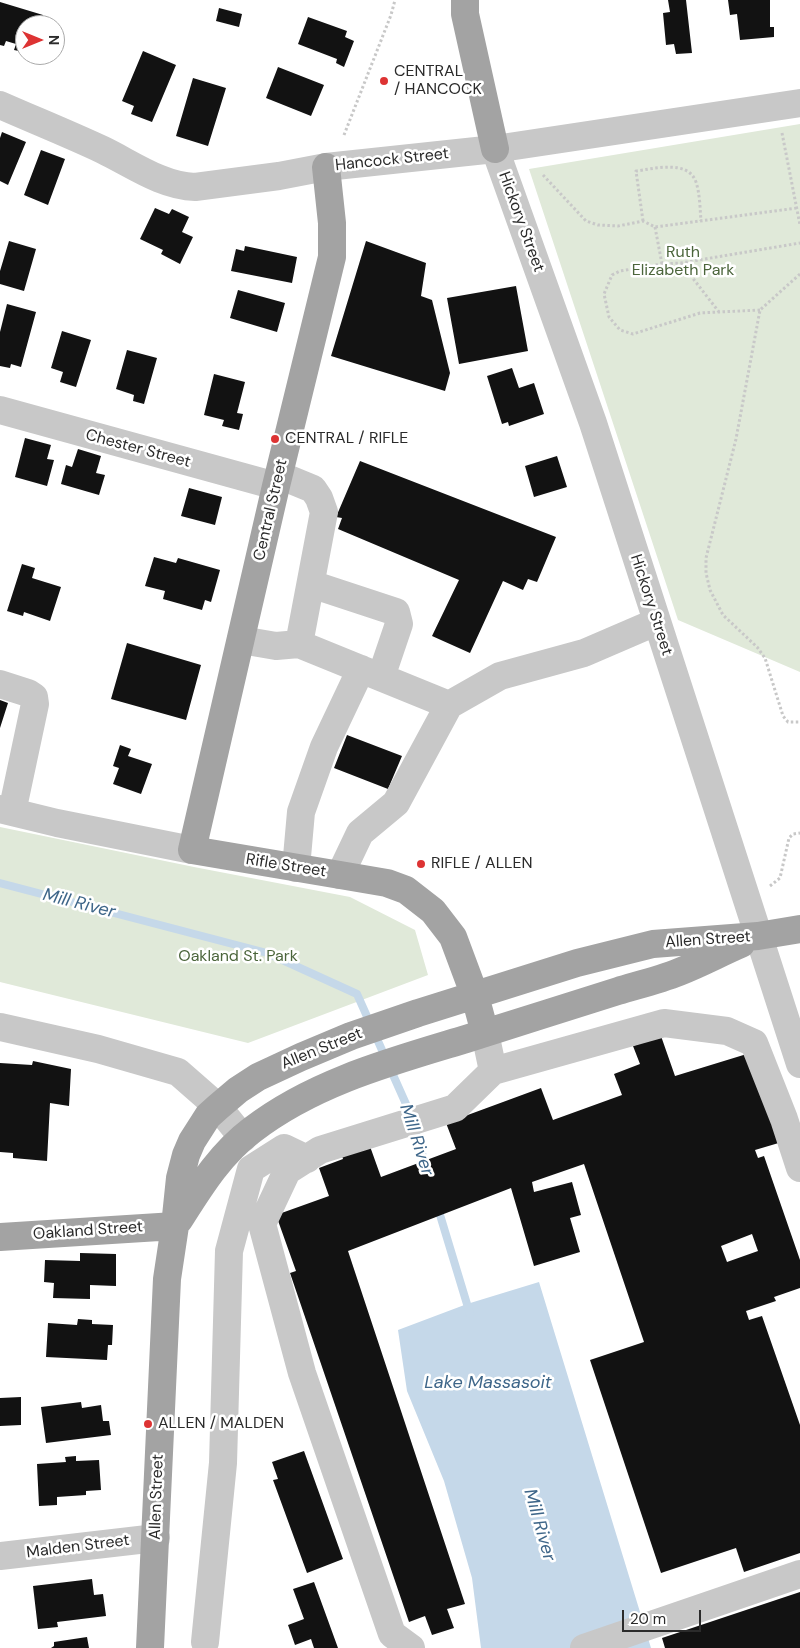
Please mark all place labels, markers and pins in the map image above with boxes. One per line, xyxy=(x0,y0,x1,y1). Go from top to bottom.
place label: CENTRAL / HANCOCK xyxy=(394,62,482,100)
marker: CENTRAL / HANCOCK xyxy=(378,75,390,87)
place label: CENTRAL / RIFLE xyxy=(285,429,408,449)
marker: CENTRAL / RIFLE xyxy=(269,433,281,445)
place label: RIFLE / ALLEN xyxy=(431,854,533,874)
marker: RIFLE / ALLEN xyxy=(415,858,427,870)
place label: ALLEN / MALDEN xyxy=(158,1414,284,1434)
marker: ALLEN / MALDEN xyxy=(142,1418,154,1430)

